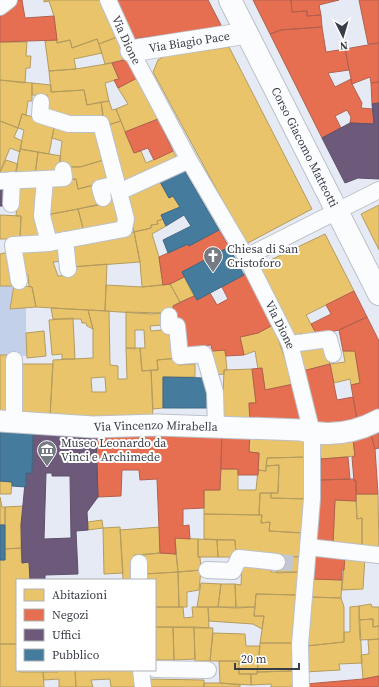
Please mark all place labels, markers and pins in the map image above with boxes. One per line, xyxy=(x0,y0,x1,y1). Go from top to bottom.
place label: Chiesa di San Cristoforo xyxy=(227,241,298,271)
church icon: Chiesa di San Cristoforo xyxy=(202,245,224,273)
place label: Museo Leonardo da Vinci e Archimede xyxy=(61,435,167,465)
museum icon: Museo Leonardo da Vinci e Archimede xyxy=(36,439,58,467)

